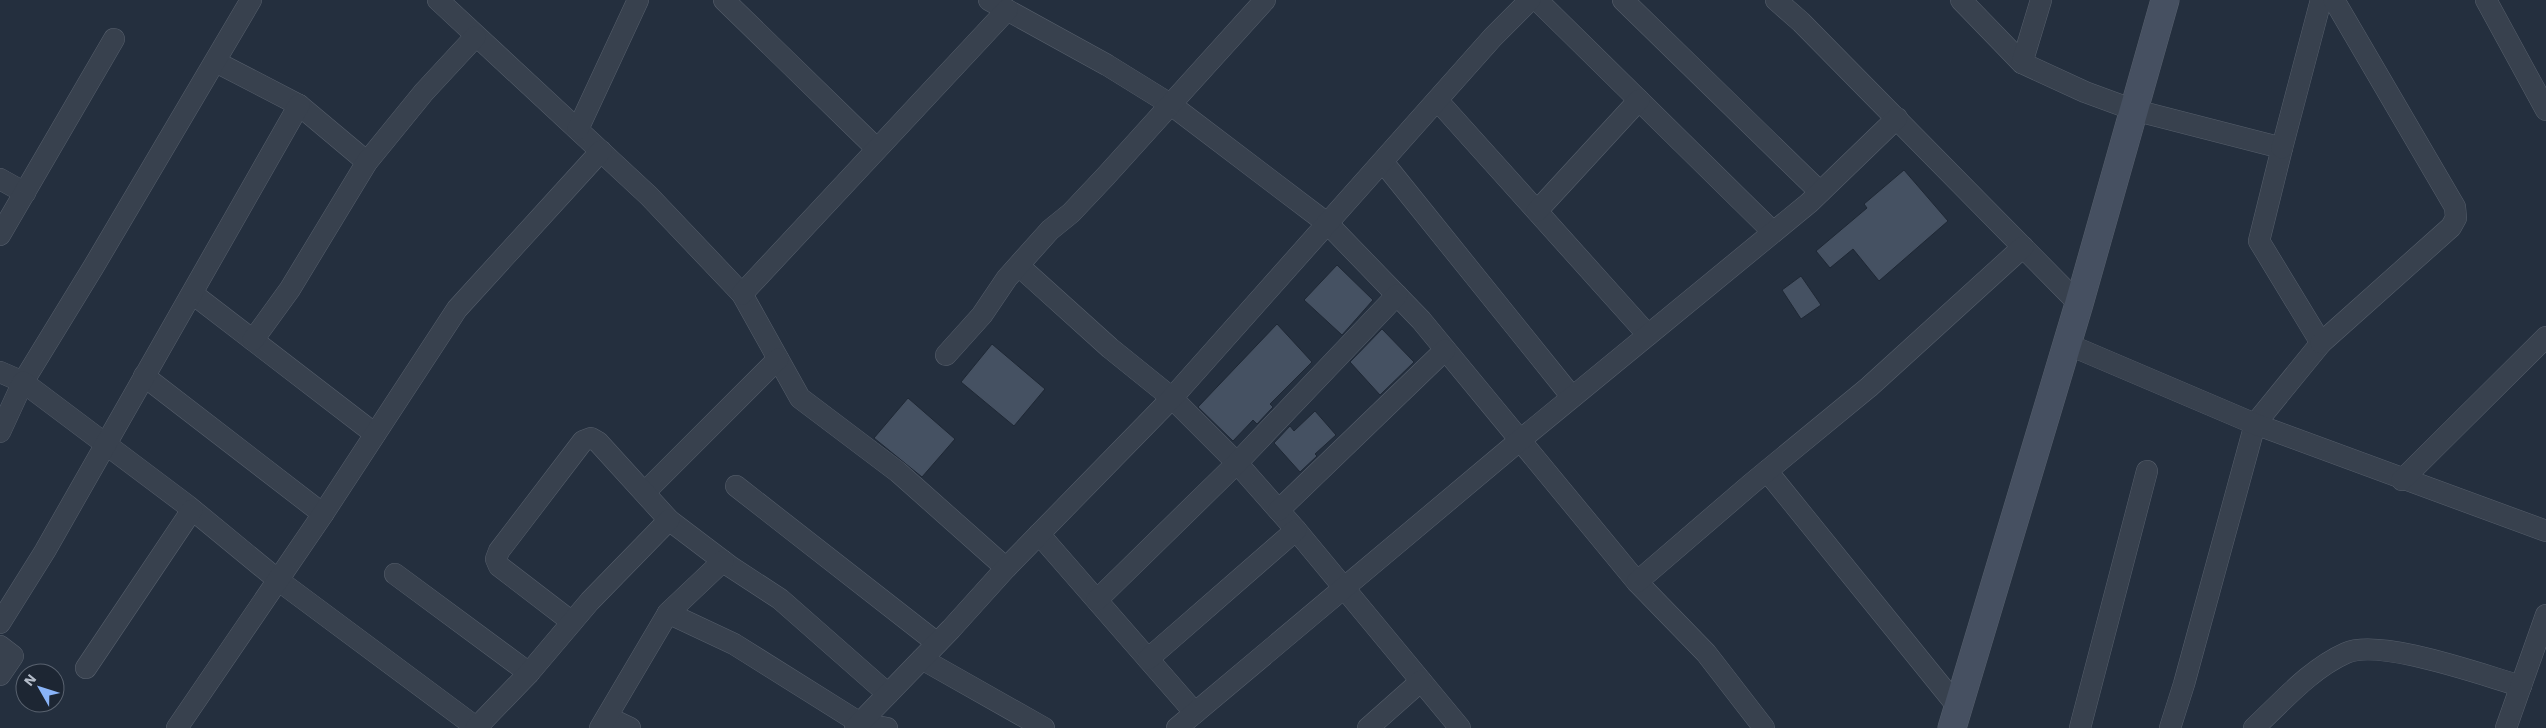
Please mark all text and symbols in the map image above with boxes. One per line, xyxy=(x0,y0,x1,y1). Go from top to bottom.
north arrow xyxy=(15,663,65,713)
text: N xyxy=(20,671,39,689)

